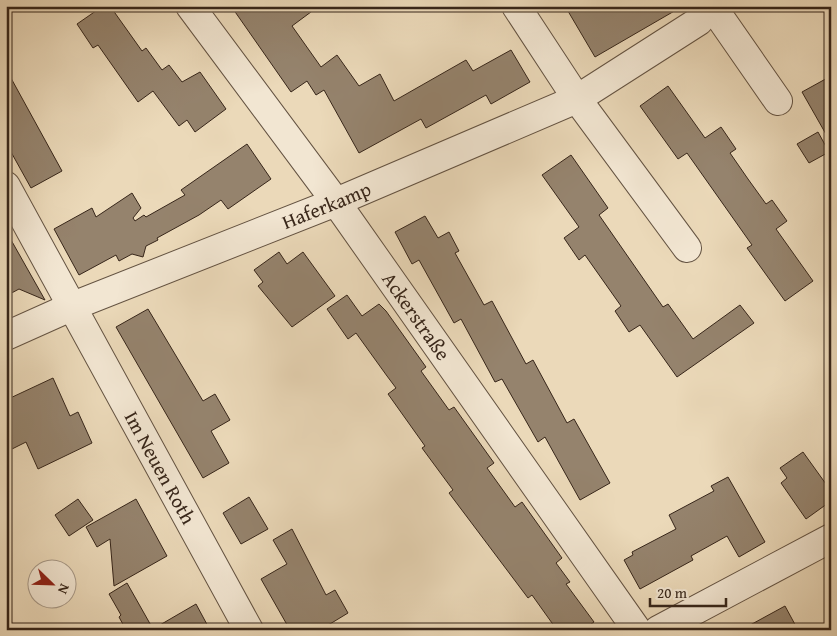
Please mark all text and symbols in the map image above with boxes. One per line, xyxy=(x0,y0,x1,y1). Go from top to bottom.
street label: Haferkamp xyxy=(277,174,375,236)
street label: Ackerstraße xyxy=(376,266,458,366)
street label: Im Neuen Roth xyxy=(118,405,203,529)
north arrow xyxy=(28,558,78,608)
scale bar xyxy=(650,576,726,608)
text: N xyxy=(53,581,75,598)
text: 20 m xyxy=(657,582,688,603)

